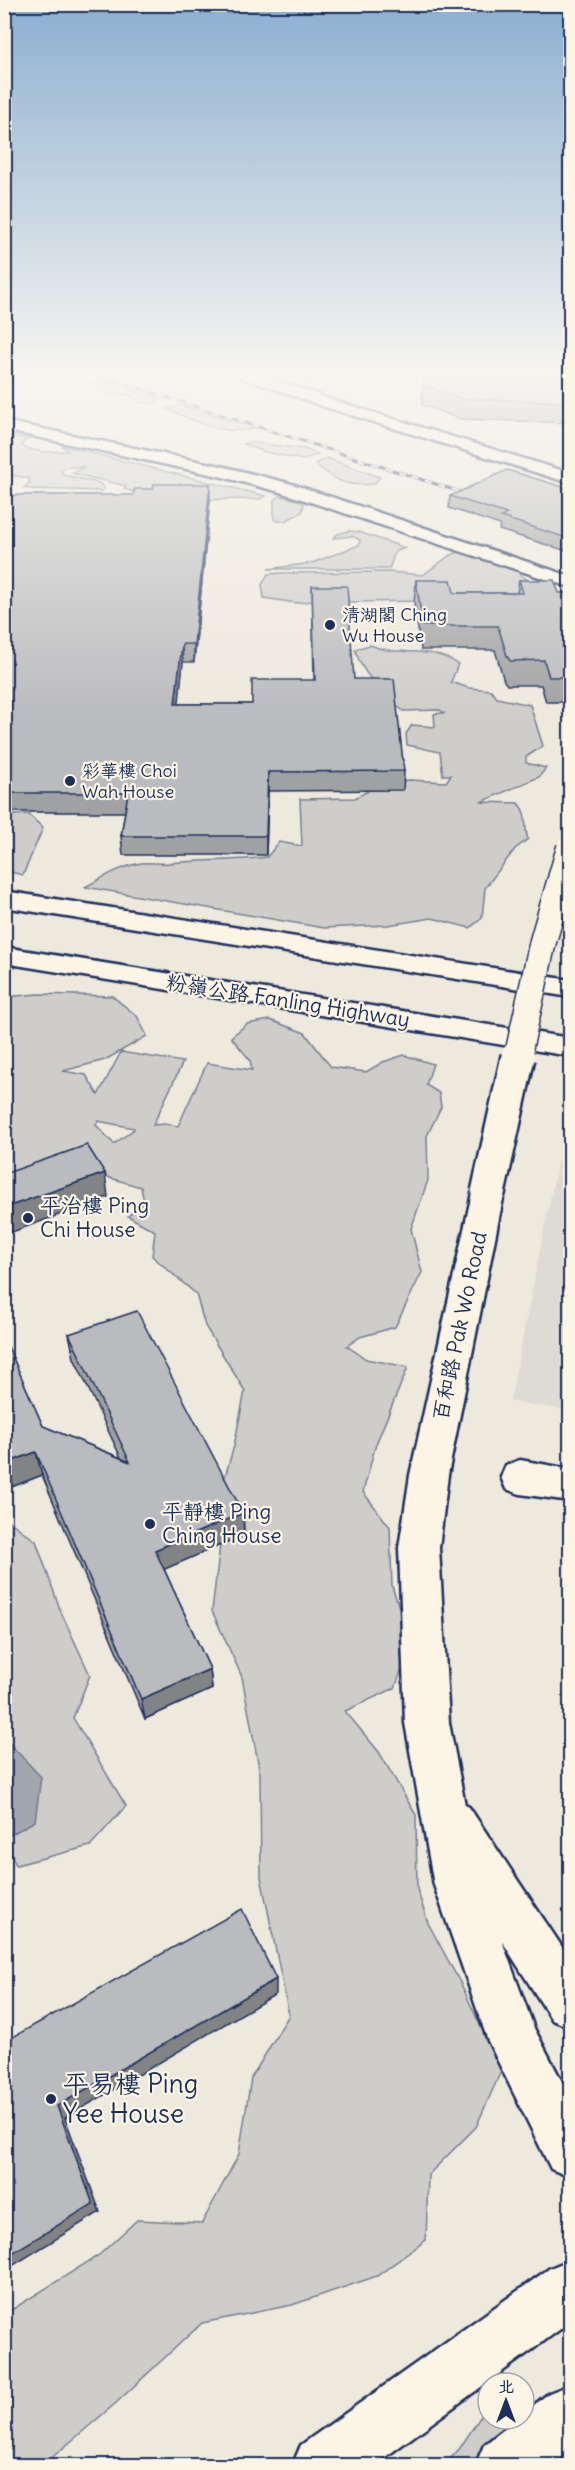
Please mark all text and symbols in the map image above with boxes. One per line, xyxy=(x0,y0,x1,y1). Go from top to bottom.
place label: 清湖閣 Ching Wu House xyxy=(342,603,447,647)
marker: 清湖閣 Ching Wu House xyxy=(323,618,337,632)
place label: 彩華樓 Choi Wah House xyxy=(82,759,177,803)
marker: 彩華樓 Choi Wah House xyxy=(63,774,77,788)
street label: 粉嶺公路 Fanling Highway xyxy=(164,968,412,1033)
place label: 平治樓 Ping Chi House xyxy=(40,1192,149,1243)
marker: 平治樓 Ping Chi House xyxy=(21,1211,35,1225)
street label: 百和路 Pak Wo Road xyxy=(426,1229,493,1423)
place label: 平靜樓 Ping Ching House xyxy=(162,1498,282,1549)
marker: 平靜樓 Ping Ching House xyxy=(143,1517,157,1531)
place label: 平易樓 Ping Yee House xyxy=(63,2067,198,2130)
marker: 平易樓 Ping Yee House xyxy=(44,2092,58,2106)
north arrow xyxy=(476,2371,536,2431)
text: 北 xyxy=(498,2376,514,2396)

